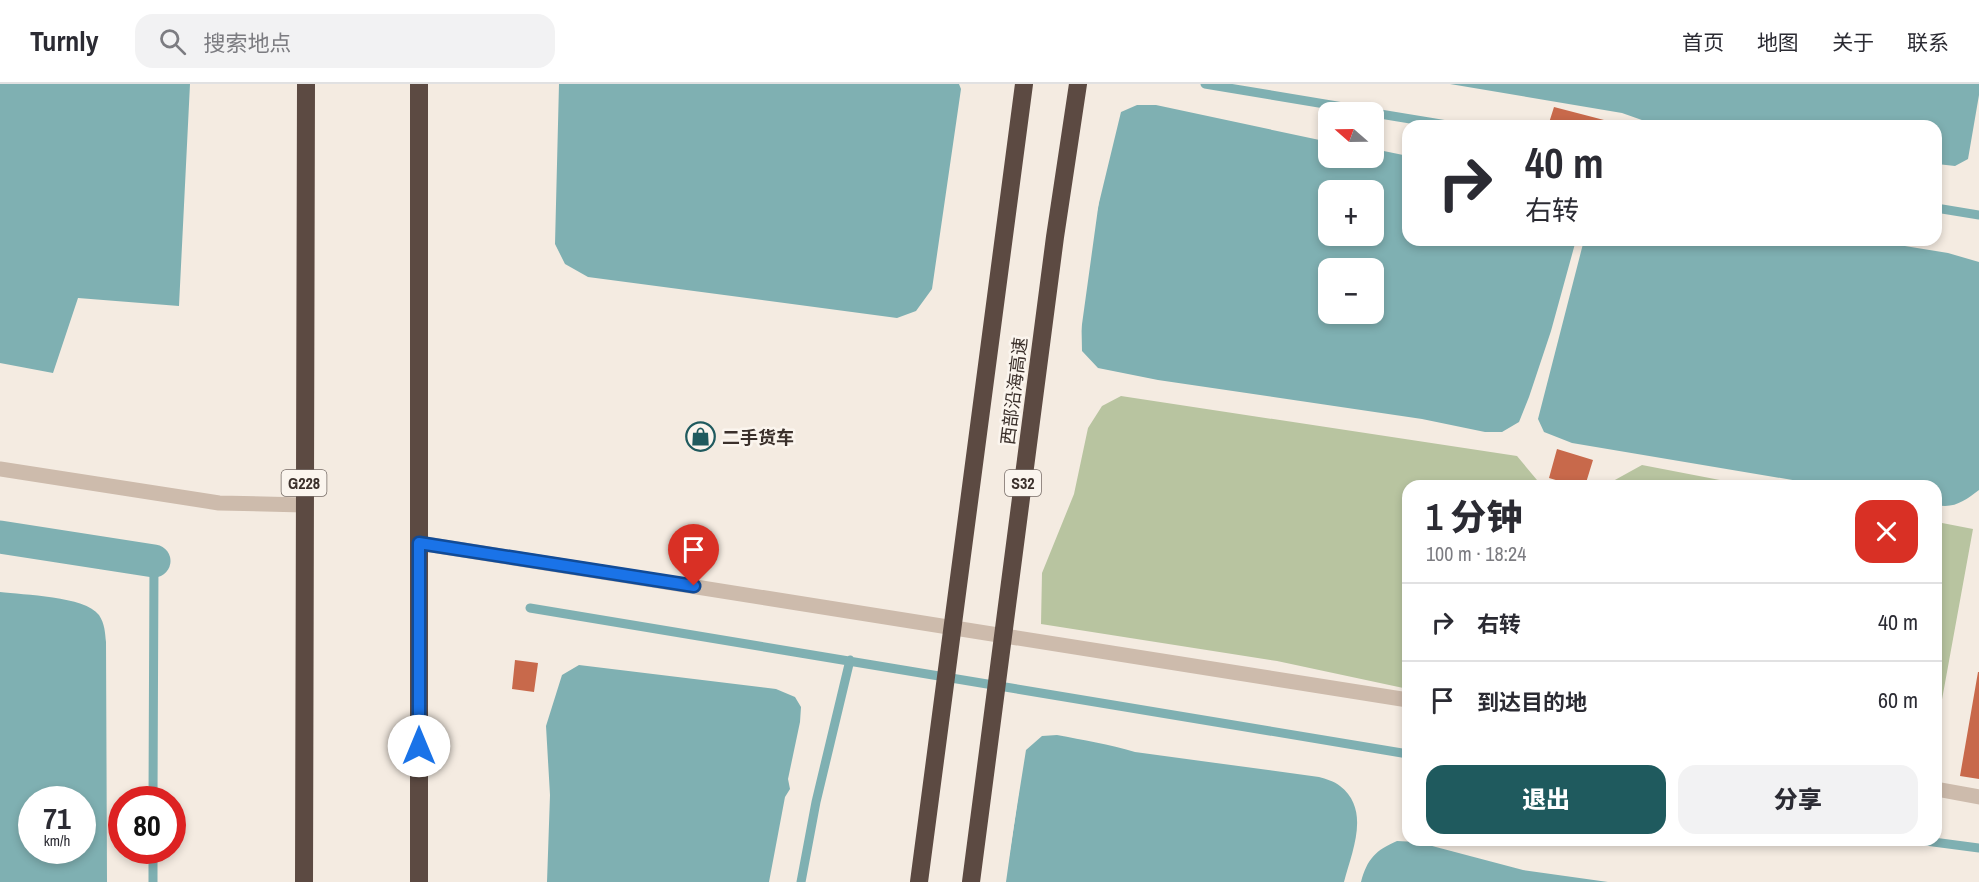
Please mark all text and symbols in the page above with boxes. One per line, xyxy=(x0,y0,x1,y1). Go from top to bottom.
search box xyxy=(135,14,555,68)
text: Turnly xyxy=(30,22,99,60)
icon: search xyxy=(156,25,189,58)
text: 搜索地点 xyxy=(204,28,292,58)
text: 首页 xyxy=(1682,28,1724,57)
text: 地图 xyxy=(1757,28,1799,57)
text: 关于 xyxy=(1832,28,1874,57)
text: 联系 xyxy=(1907,28,1949,57)
north arrow xyxy=(1318,102,1384,168)
map controls xyxy=(1318,102,1384,324)
text: 40 m xyxy=(1525,135,1604,191)
icon: right xyxy=(1426,144,1504,222)
button: + xyxy=(1318,180,1384,246)
text: 右转 xyxy=(1525,192,1579,228)
button: − xyxy=(1318,258,1384,324)
street label: 西部沿海高速 xyxy=(995,336,1033,446)
shop icon: 二手货车 xyxy=(685,421,717,453)
place label: 二手货车 xyxy=(722,425,794,450)
road number: G228 xyxy=(282,470,326,496)
road number: S32 xyxy=(1005,470,1041,496)
text: 1 分钟 xyxy=(1426,493,1523,541)
button: close xyxy=(1855,500,1918,563)
pin xyxy=(668,524,719,586)
icon: arrive xyxy=(677,533,710,566)
text: 100 m · 18:24 xyxy=(1426,540,1526,567)
icon: right xyxy=(1426,606,1459,639)
text: 40 m xyxy=(1878,607,1918,637)
text: 右转 xyxy=(1477,609,1521,639)
icon: arrive xyxy=(1426,684,1459,717)
text: 60 m xyxy=(1878,685,1918,715)
text: 到达目的地 xyxy=(1477,687,1587,717)
position arrow xyxy=(387,714,451,778)
button: 退出 xyxy=(1426,765,1666,834)
button: 分享 xyxy=(1678,765,1918,834)
speed limit sign: 80 xyxy=(108,786,186,864)
text: 71 xyxy=(43,798,71,838)
text: km/h xyxy=(44,830,70,851)

